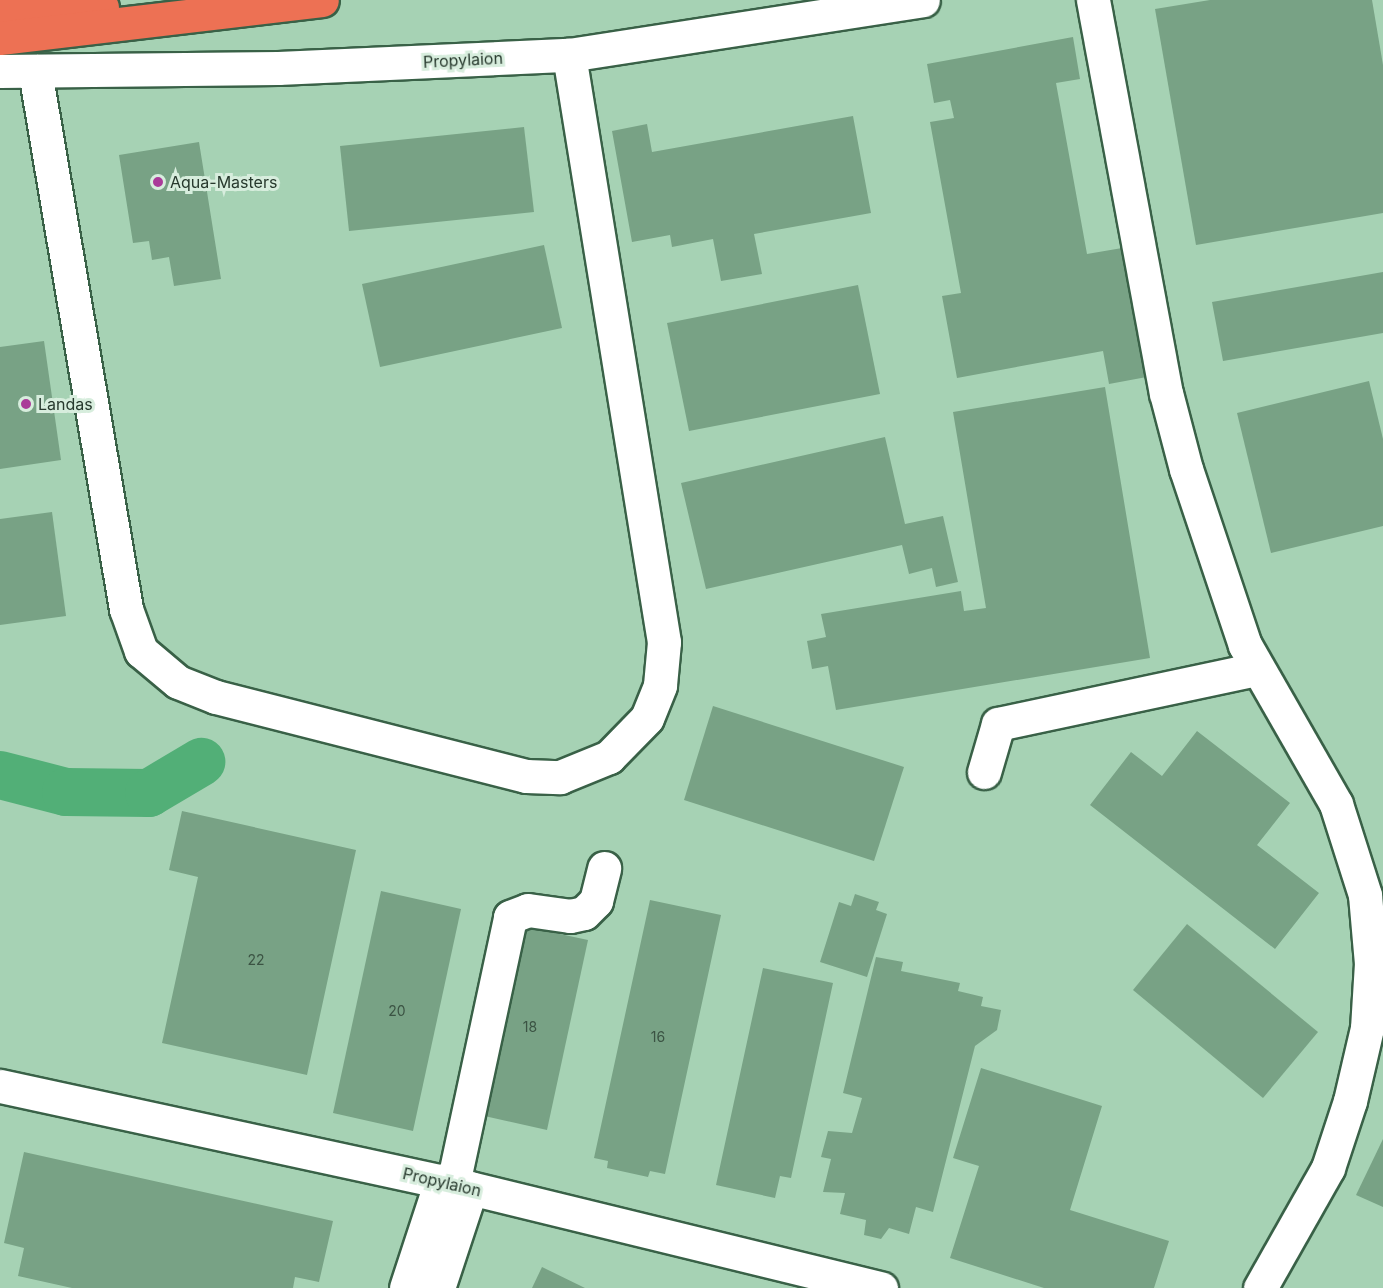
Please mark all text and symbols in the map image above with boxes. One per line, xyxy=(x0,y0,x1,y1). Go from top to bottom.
street label: Propylaion xyxy=(423,48,503,72)
place label: Aqua-Masters xyxy=(170,172,277,192)
marker: Aqua-Masters xyxy=(151,175,165,189)
place label: Landas xyxy=(38,394,93,414)
marker: Landas xyxy=(19,397,33,411)
house number: 22 xyxy=(247,952,265,968)
house number: 20 xyxy=(388,1003,406,1019)
house number: 18 xyxy=(523,1019,537,1035)
house number: 16 xyxy=(651,1029,665,1045)
street label: Propylaion xyxy=(401,1164,483,1200)

